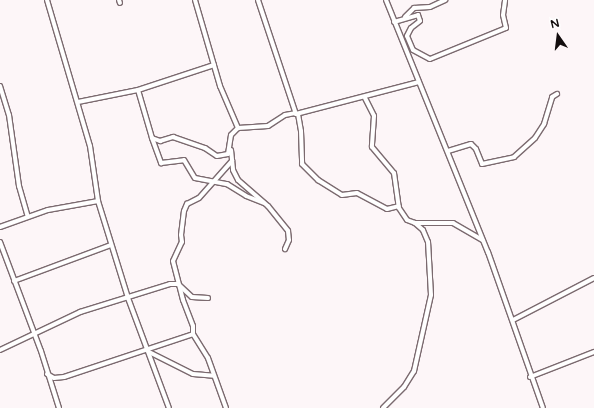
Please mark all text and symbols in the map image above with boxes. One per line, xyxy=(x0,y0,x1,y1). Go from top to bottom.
north arrow xyxy=(538,16,578,56)
text: N xyxy=(549,16,561,31)

